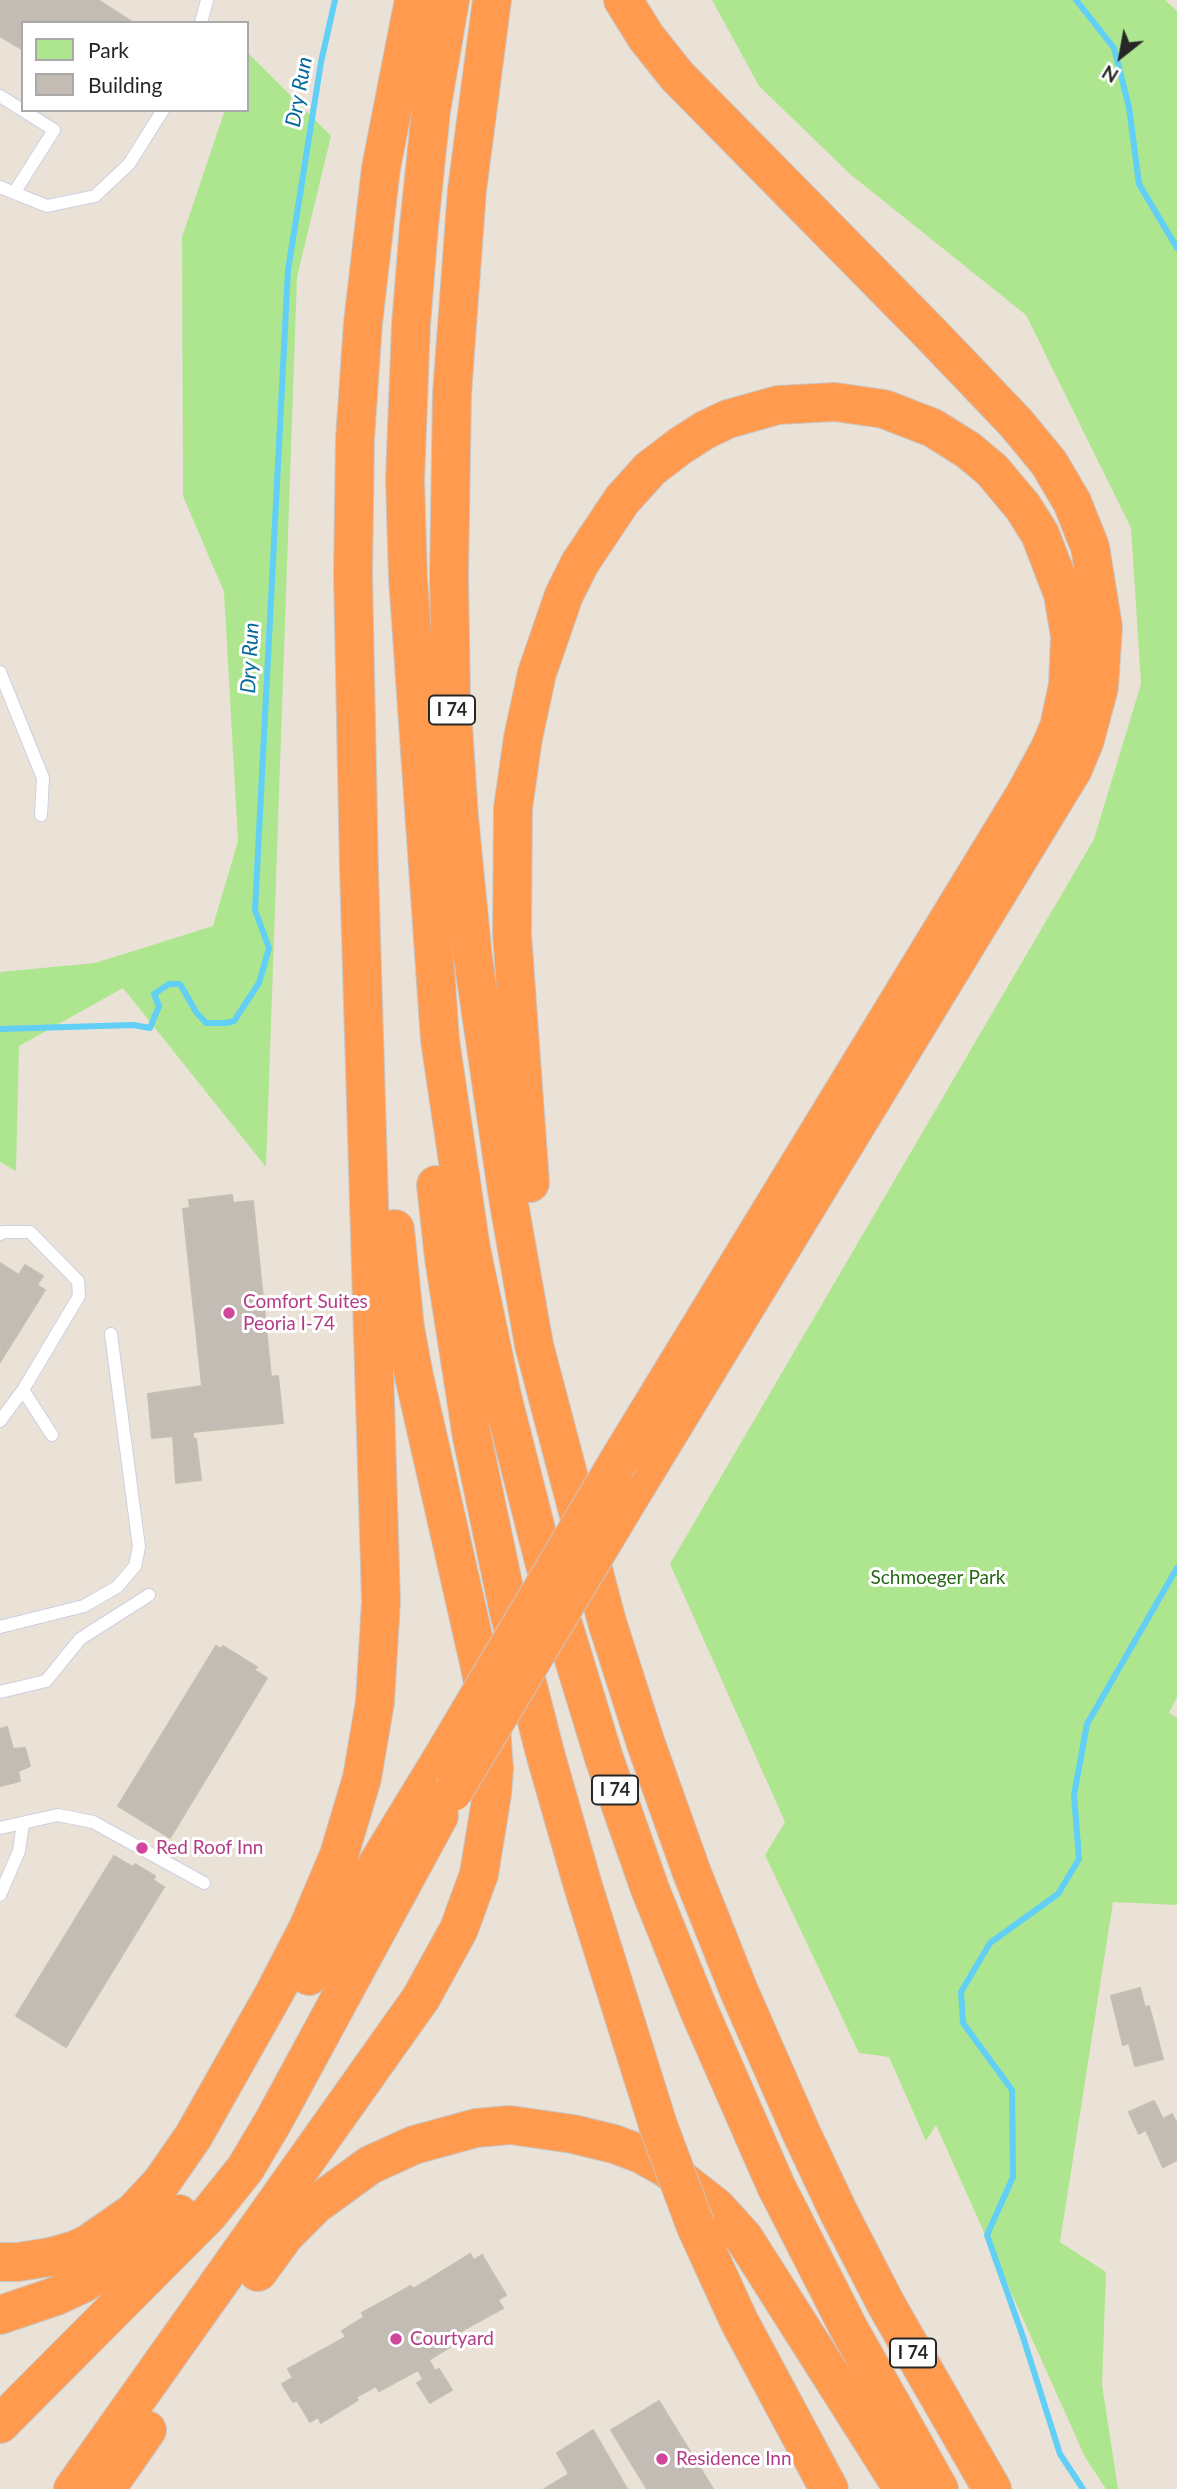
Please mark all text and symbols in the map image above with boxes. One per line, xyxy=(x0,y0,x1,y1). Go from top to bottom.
legend xyxy=(21,21,248,112)
north arrow xyxy=(1086,21,1156,91)
text: Park xyxy=(88,37,129,62)
water label: Dry Run xyxy=(280,55,318,129)
text: N xyxy=(1098,61,1122,88)
text: Building xyxy=(88,72,163,97)
water label: Dry Run xyxy=(236,622,264,694)
road number: I 74 xyxy=(429,696,475,724)
place label: Comfort Suites Peoria I-74 xyxy=(243,1291,368,1335)
marker: Comfort Suites Peoria I-74 xyxy=(221,1305,237,1321)
park label: Schmoeger Park xyxy=(870,1567,1006,1589)
road number: I 74 xyxy=(592,1776,638,1804)
place label: Red Roof Inn xyxy=(156,1837,263,1859)
marker: Red Roof Inn xyxy=(134,1840,150,1856)
place label: Courtyard xyxy=(410,2328,494,2350)
marker: Courtyard xyxy=(388,2331,404,2347)
road number: I 74 xyxy=(890,2339,936,2368)
place label: Residence Inn xyxy=(676,2448,792,2470)
marker: Residence Inn xyxy=(654,2451,670,2467)

